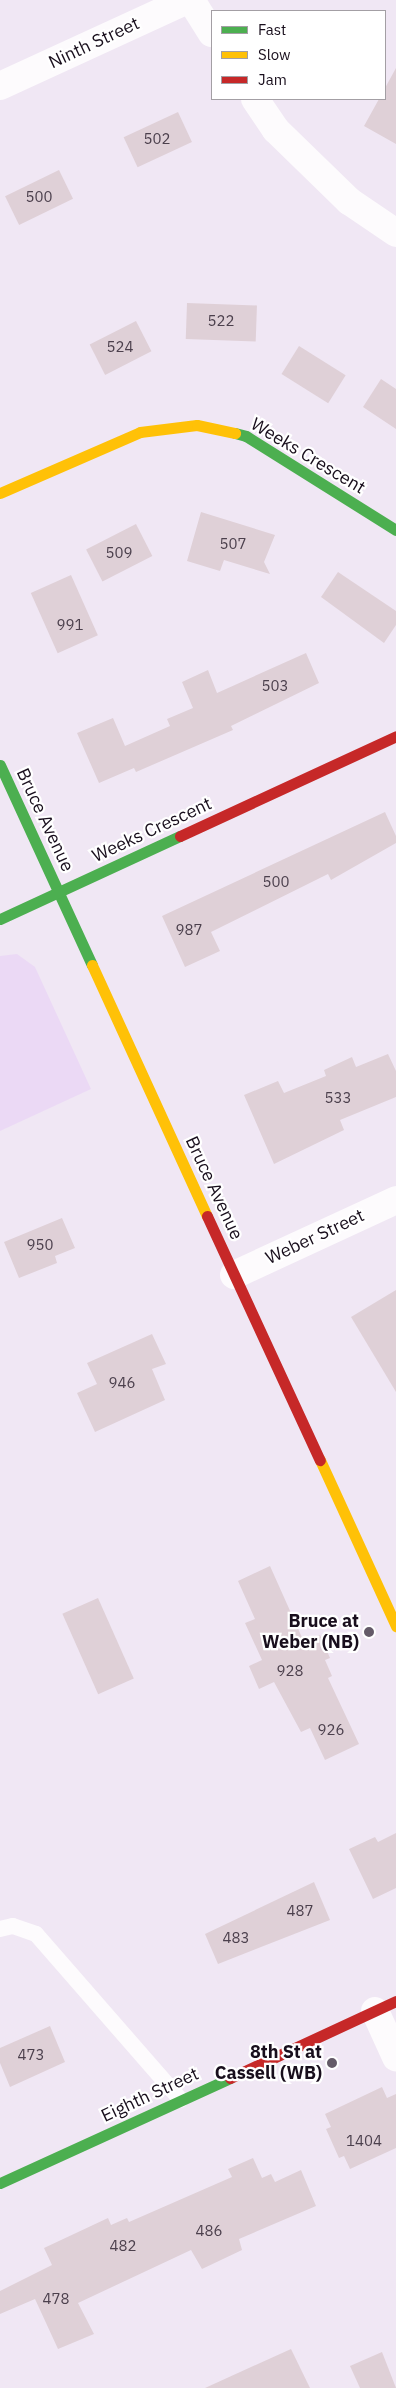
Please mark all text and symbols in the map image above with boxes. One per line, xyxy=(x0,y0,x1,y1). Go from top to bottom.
legend xyxy=(211,10,386,100)
street label: Ninth Street xyxy=(45,13,143,73)
text: Fast xyxy=(258,20,286,39)
text: Slow xyxy=(258,45,291,64)
text: Jam xyxy=(258,70,287,89)
house number: 502 xyxy=(144,130,170,148)
house number: 500 xyxy=(26,188,52,206)
house number: 522 xyxy=(208,312,234,330)
house number: 524 xyxy=(107,338,133,356)
street label: Weeks Crescent xyxy=(247,413,369,499)
house number: 507 xyxy=(220,535,246,553)
house number: 509 xyxy=(106,544,132,562)
house number: 991 xyxy=(57,616,83,634)
house number: 503 xyxy=(262,677,288,695)
street label: Bruce Avenue xyxy=(12,765,78,875)
street label: Weeks Crescent xyxy=(89,793,215,867)
house number: 500 xyxy=(263,873,289,891)
house number: 987 xyxy=(176,921,202,939)
house number: 533 xyxy=(325,1089,351,1107)
street label: Bruce Avenue xyxy=(181,1133,247,1243)
street label: Weber Street xyxy=(262,1205,368,1269)
house number: 950 xyxy=(27,1236,53,1254)
house number: 946 xyxy=(109,1374,135,1392)
place label: Bruce at Weber (NB) xyxy=(262,1611,359,1654)
marker: Bruce at Weber (NB) xyxy=(363,1626,375,1638)
house number: 928 xyxy=(277,1662,303,1680)
house number: 926 xyxy=(318,1721,344,1739)
house number: 487 xyxy=(287,1902,313,1920)
house number: 483 xyxy=(223,1929,249,1947)
place label: 8th St at Cassell (WB) xyxy=(215,2042,322,2084)
house number: 473 xyxy=(18,2046,44,2064)
marker: 8th St at Cassell (WB) xyxy=(326,2057,338,2069)
street label: Eighth Street xyxy=(98,2063,202,2127)
house number: 1404 xyxy=(346,2132,382,2150)
house number: 486 xyxy=(196,2222,222,2240)
house number: 482 xyxy=(110,2237,136,2255)
house number: 478 xyxy=(43,2290,69,2308)

